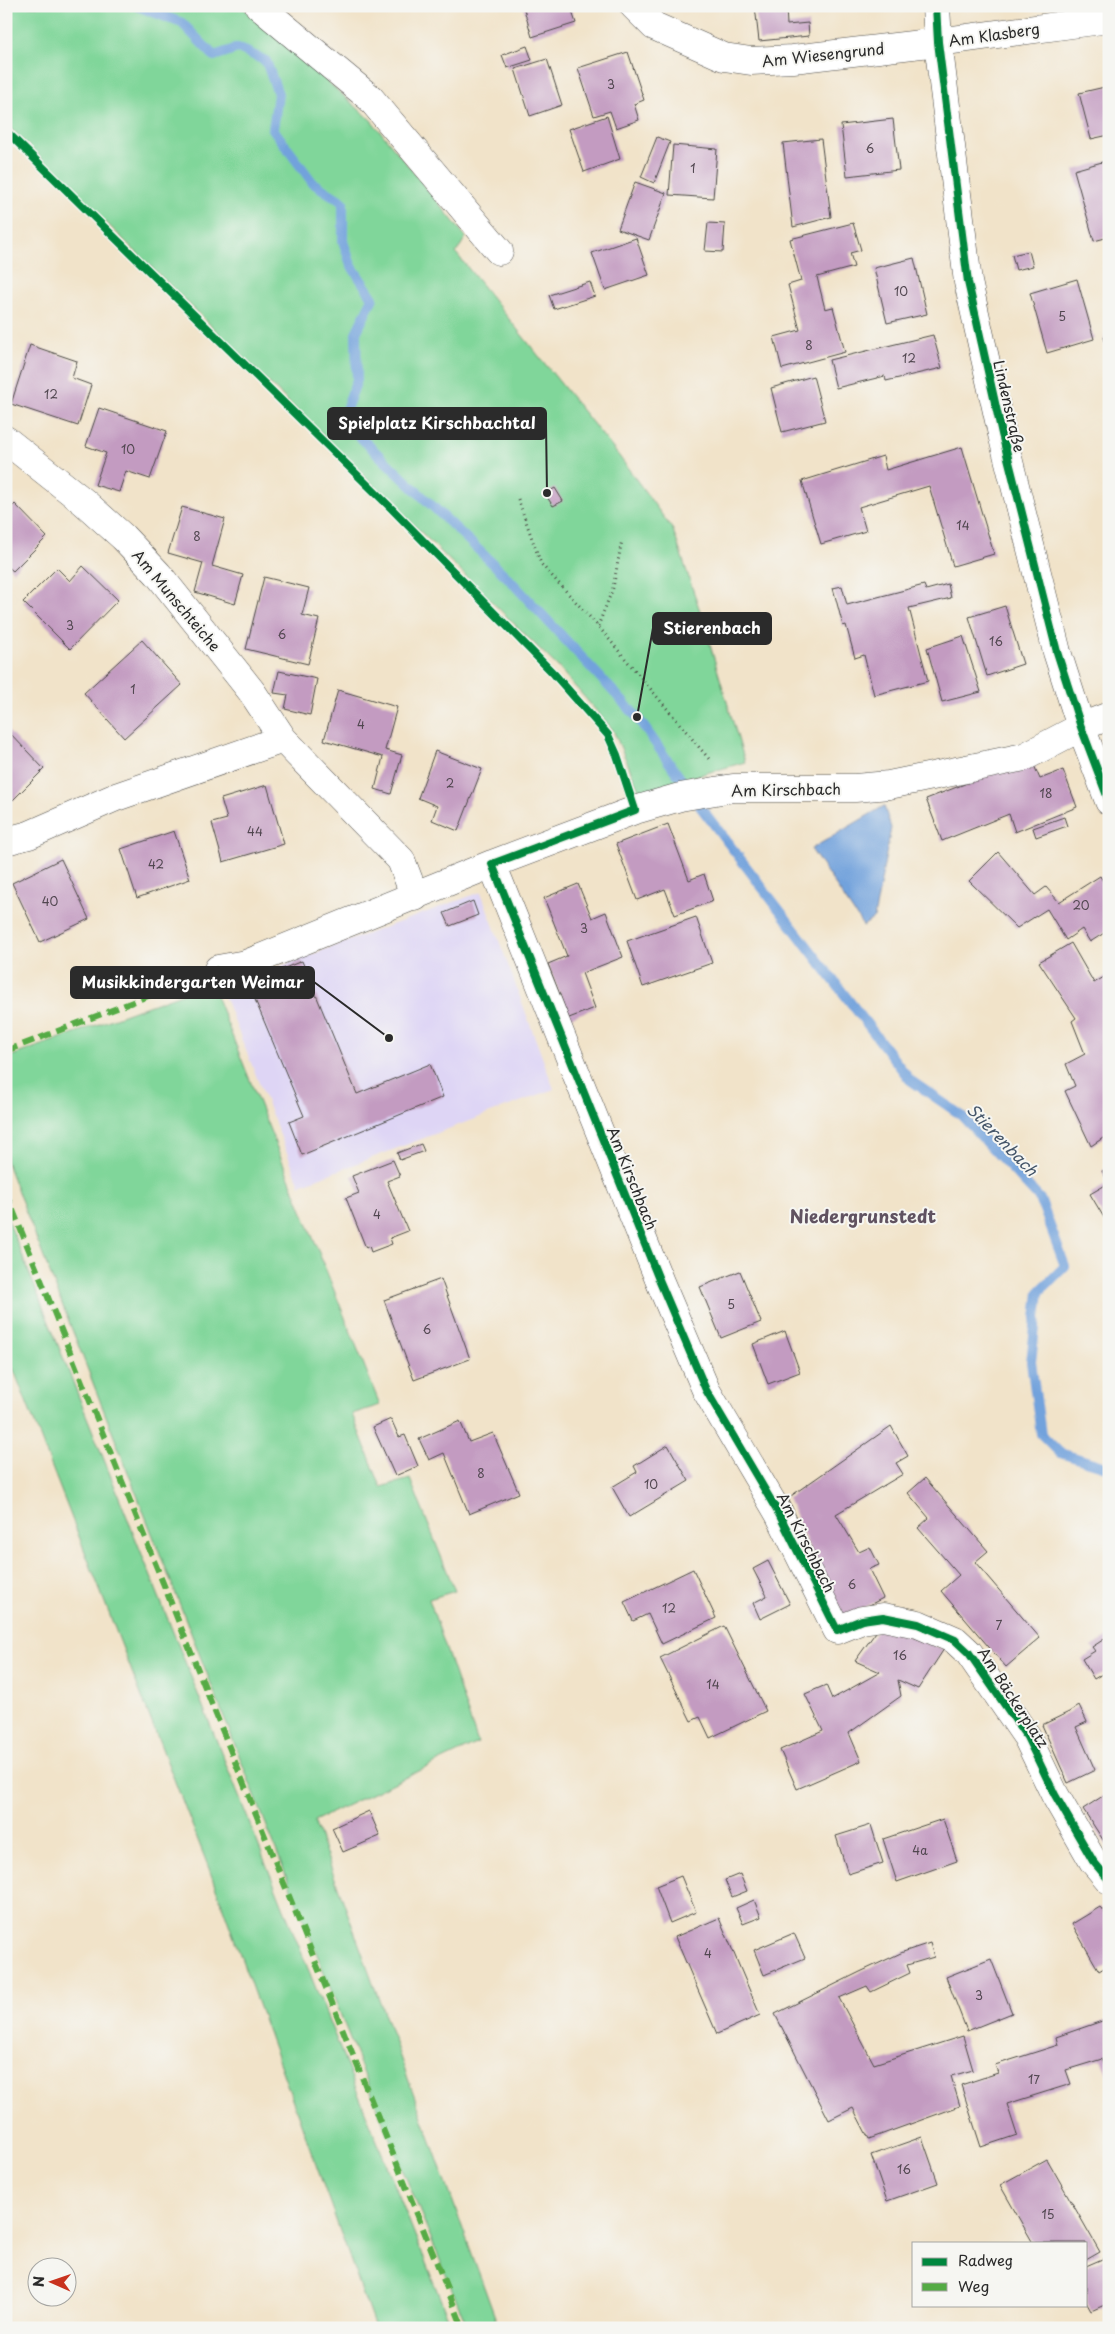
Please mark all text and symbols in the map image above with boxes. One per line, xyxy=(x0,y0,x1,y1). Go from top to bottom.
street label: Am Klasberg xyxy=(947,16,1041,52)
street label: Am Wiesengrund xyxy=(761,36,885,72)
house number: 3 xyxy=(607,75,615,93)
house number: 6 xyxy=(866,139,874,157)
house number: 1 xyxy=(690,159,696,177)
house number: 10 xyxy=(894,282,908,300)
house number: 5 xyxy=(1058,307,1066,325)
house number: 8 xyxy=(805,336,813,354)
house number: 12 xyxy=(902,349,916,367)
street label: Lindenstraße xyxy=(988,358,1032,454)
house number: 12 xyxy=(44,385,58,403)
callout: Spielplatz Kirschbachtal xyxy=(328,408,546,439)
text: Spielplatz Kirschbachtal xyxy=(338,410,536,434)
house number: 10 xyxy=(121,440,135,458)
house number: 14 xyxy=(956,516,970,534)
house number: 8 xyxy=(193,527,201,545)
street label: Am Munschteiche xyxy=(127,544,227,656)
callout: Stierenbach xyxy=(653,613,771,644)
text: Stierenbach xyxy=(663,615,761,639)
house number: 3 xyxy=(66,616,74,634)
house number: 6 xyxy=(278,625,286,643)
house number: 16 xyxy=(989,632,1003,650)
house number: 1 xyxy=(130,680,136,698)
house number: 4 xyxy=(357,715,365,733)
house number: 2 xyxy=(446,774,454,792)
street label: Am Kirschbach xyxy=(731,777,841,801)
house number: 18 xyxy=(1040,784,1052,802)
house number: 44 xyxy=(247,822,263,840)
house number: 42 xyxy=(148,855,164,873)
house number: 40 xyxy=(42,892,59,910)
house number: 20 xyxy=(1072,896,1090,914)
house number: 3 xyxy=(580,919,588,937)
callout: Musikkindergarten Weimar xyxy=(71,967,314,998)
text: Musikkindergarten Weimar xyxy=(82,969,305,993)
water label: Stierenbach xyxy=(962,1097,1044,1181)
street label: Am Kirschbach xyxy=(602,1123,664,1233)
district label: Niedergrunstedt xyxy=(790,1202,937,1229)
house number: 4 xyxy=(373,1205,381,1223)
house number: 5 xyxy=(727,1295,735,1313)
house number: 6 xyxy=(423,1320,431,1338)
house number: 8 xyxy=(477,1464,485,1482)
house number: 10 xyxy=(644,1475,658,1493)
street label: Am Kirschbach xyxy=(772,1488,842,1596)
house number: 6 xyxy=(848,1575,856,1593)
house number: 12 xyxy=(662,1599,676,1617)
house number: 7 xyxy=(996,1616,1003,1634)
street label: Am Bäckerplatz xyxy=(973,1642,1055,1752)
house number: 16 xyxy=(893,1646,907,1664)
house number: 14 xyxy=(706,1675,720,1693)
house number: 4a xyxy=(912,1841,928,1859)
house number: 4 xyxy=(704,1944,712,1962)
house number: 3 xyxy=(975,1986,983,2004)
house number: 17 xyxy=(1028,2070,1040,2088)
house number: 16 xyxy=(897,2160,911,2178)
house number: 15 xyxy=(1041,2205,1055,2223)
legend xyxy=(912,2242,1088,2306)
text: Radweg xyxy=(958,2248,1013,2271)
north arrow xyxy=(28,2256,78,2306)
text: Weg xyxy=(958,2274,989,2297)
text: N xyxy=(28,2276,49,2287)

